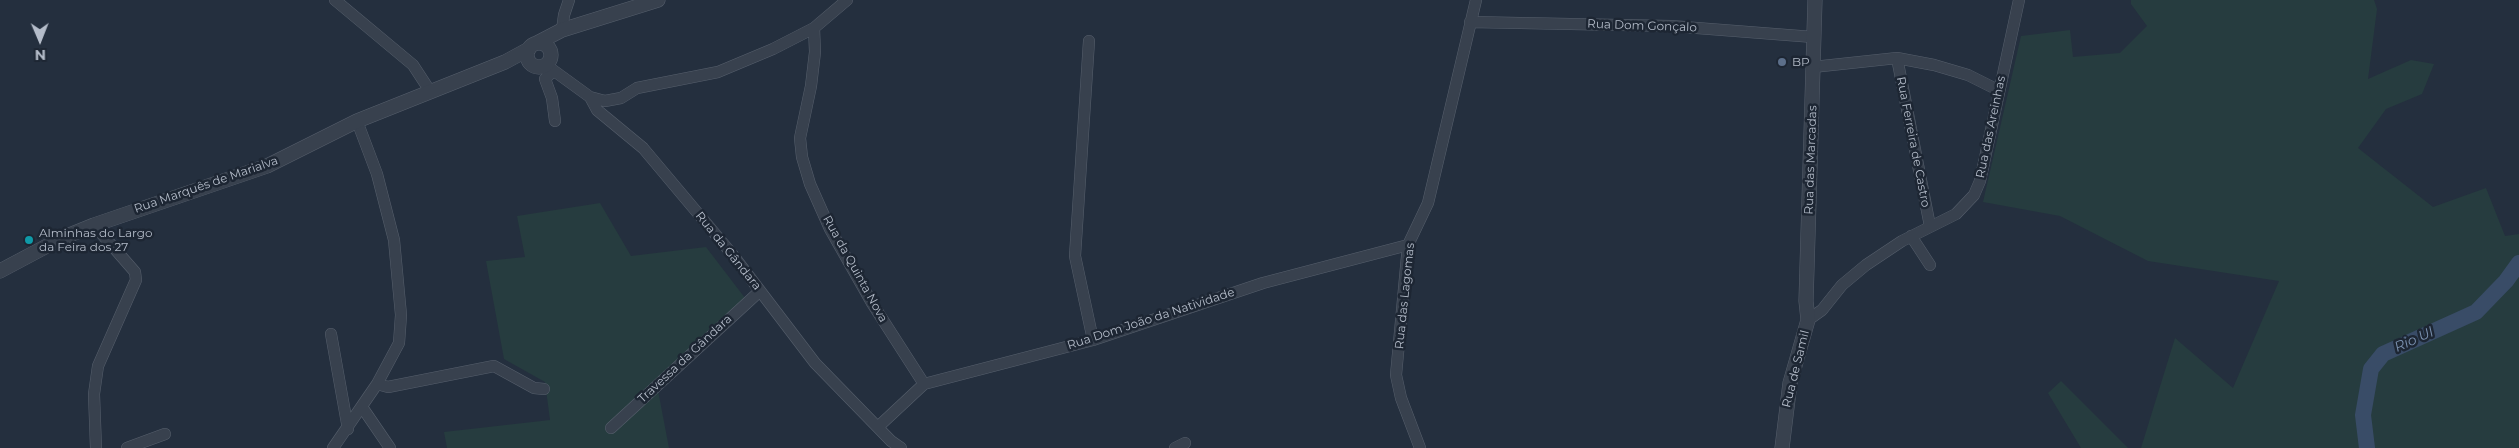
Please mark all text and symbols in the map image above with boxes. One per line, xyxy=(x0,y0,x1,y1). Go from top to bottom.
north arrow xyxy=(15,15,65,65)
street label: Rua Dom Gonçalo xyxy=(1587,17,1697,35)
text: N xyxy=(34,46,46,64)
place label: BP xyxy=(1792,55,1810,69)
marker: BP xyxy=(1776,56,1788,68)
street label: Rua Ferreira de Castro xyxy=(1893,75,1933,209)
street label: Rua das Areinhas xyxy=(1973,75,2009,179)
street label: Rua das Marcadas xyxy=(1802,105,1820,215)
street label: Rua Marquês de Marialva xyxy=(132,154,280,216)
street label: Rua da Gândara xyxy=(692,209,764,293)
street label: Rua da Quinta Nova xyxy=(820,213,890,325)
place label: Alminhas do Largo da Feira dos 27 xyxy=(39,226,152,254)
marker: Alminhas do Largo da Feira dos 27 xyxy=(23,234,35,246)
street label: Rua das Lagomas xyxy=(1392,242,1418,350)
street label: Rua Dom João da Natividade xyxy=(1065,285,1237,353)
street label: Travessa da Gândara xyxy=(635,312,735,406)
water label: Rio Ul xyxy=(2392,324,2436,356)
street label: Rua de Samil xyxy=(1779,329,1813,409)

